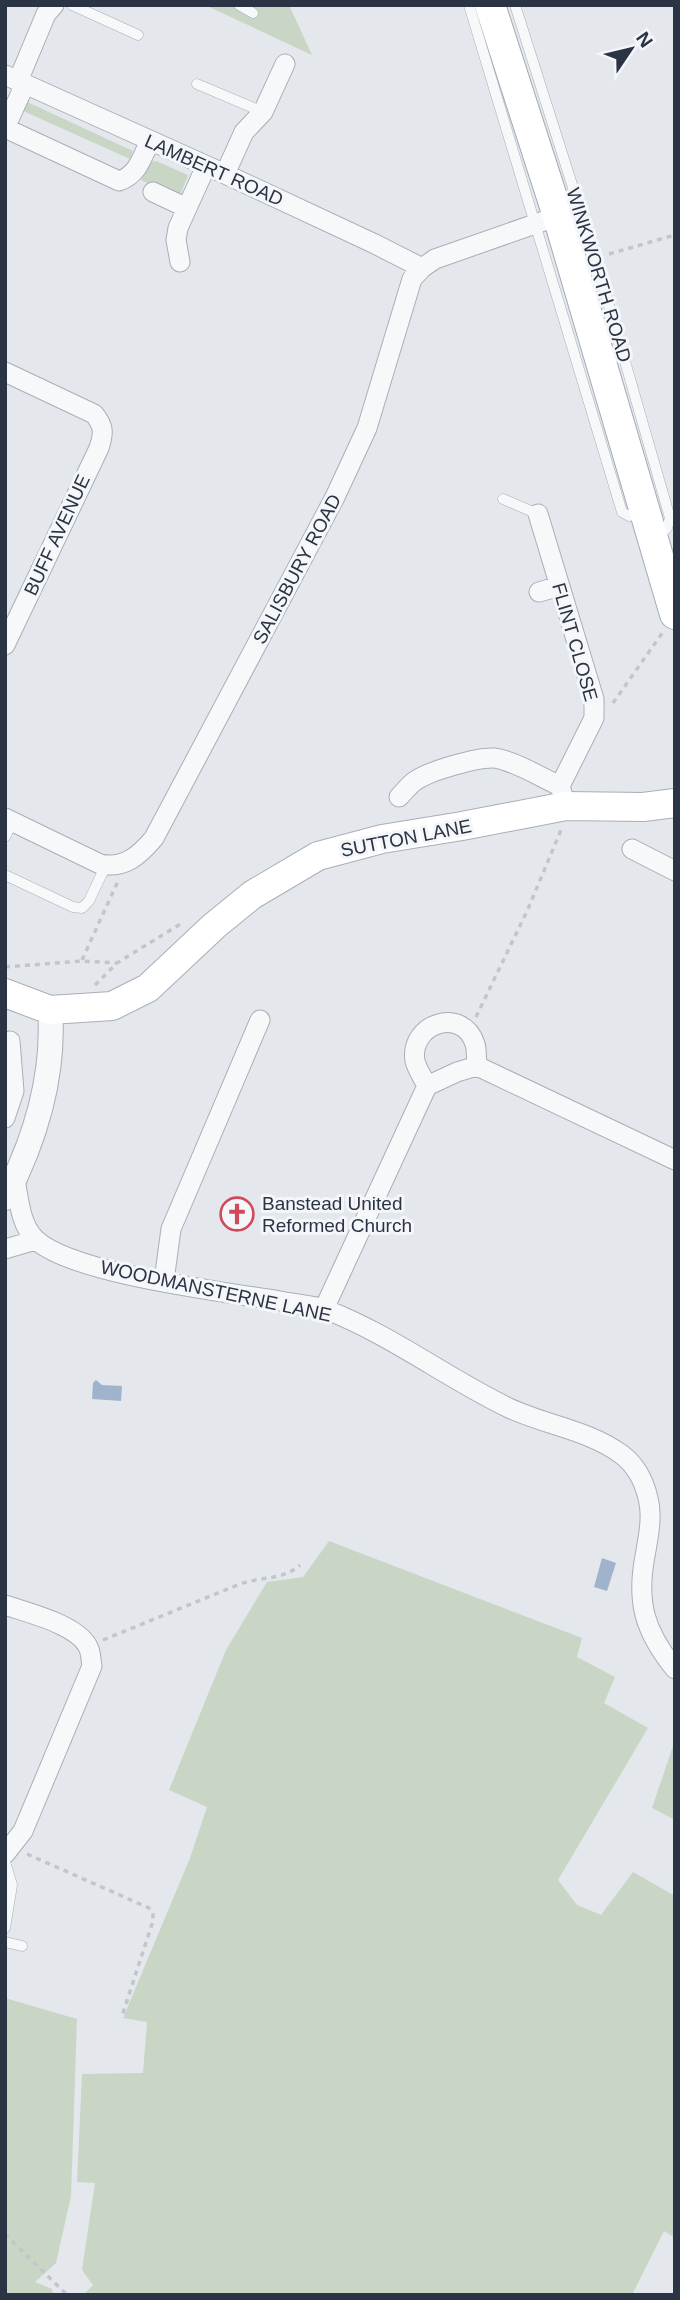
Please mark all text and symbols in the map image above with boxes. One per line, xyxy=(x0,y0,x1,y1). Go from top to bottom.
north arrow xyxy=(596,14,666,84)
text: N xyxy=(632,28,657,51)
street label: LAMBERT ROAD xyxy=(142,130,286,210)
street label: WINKWORTH ROAD xyxy=(562,185,636,365)
street label: BUFF AVENUE xyxy=(20,471,94,599)
street label: SALISBURY ROAD xyxy=(249,491,345,647)
street label: FLINT CLOSE xyxy=(548,580,602,704)
street label: SUTTON LANE xyxy=(339,815,473,861)
place label: Banstead United Reformed Church xyxy=(262,1193,412,1236)
church icon: Banstead United Reformed Church xyxy=(218,1195,256,1233)
street label: WOODMANSTERNE LANE xyxy=(99,1256,333,1326)

